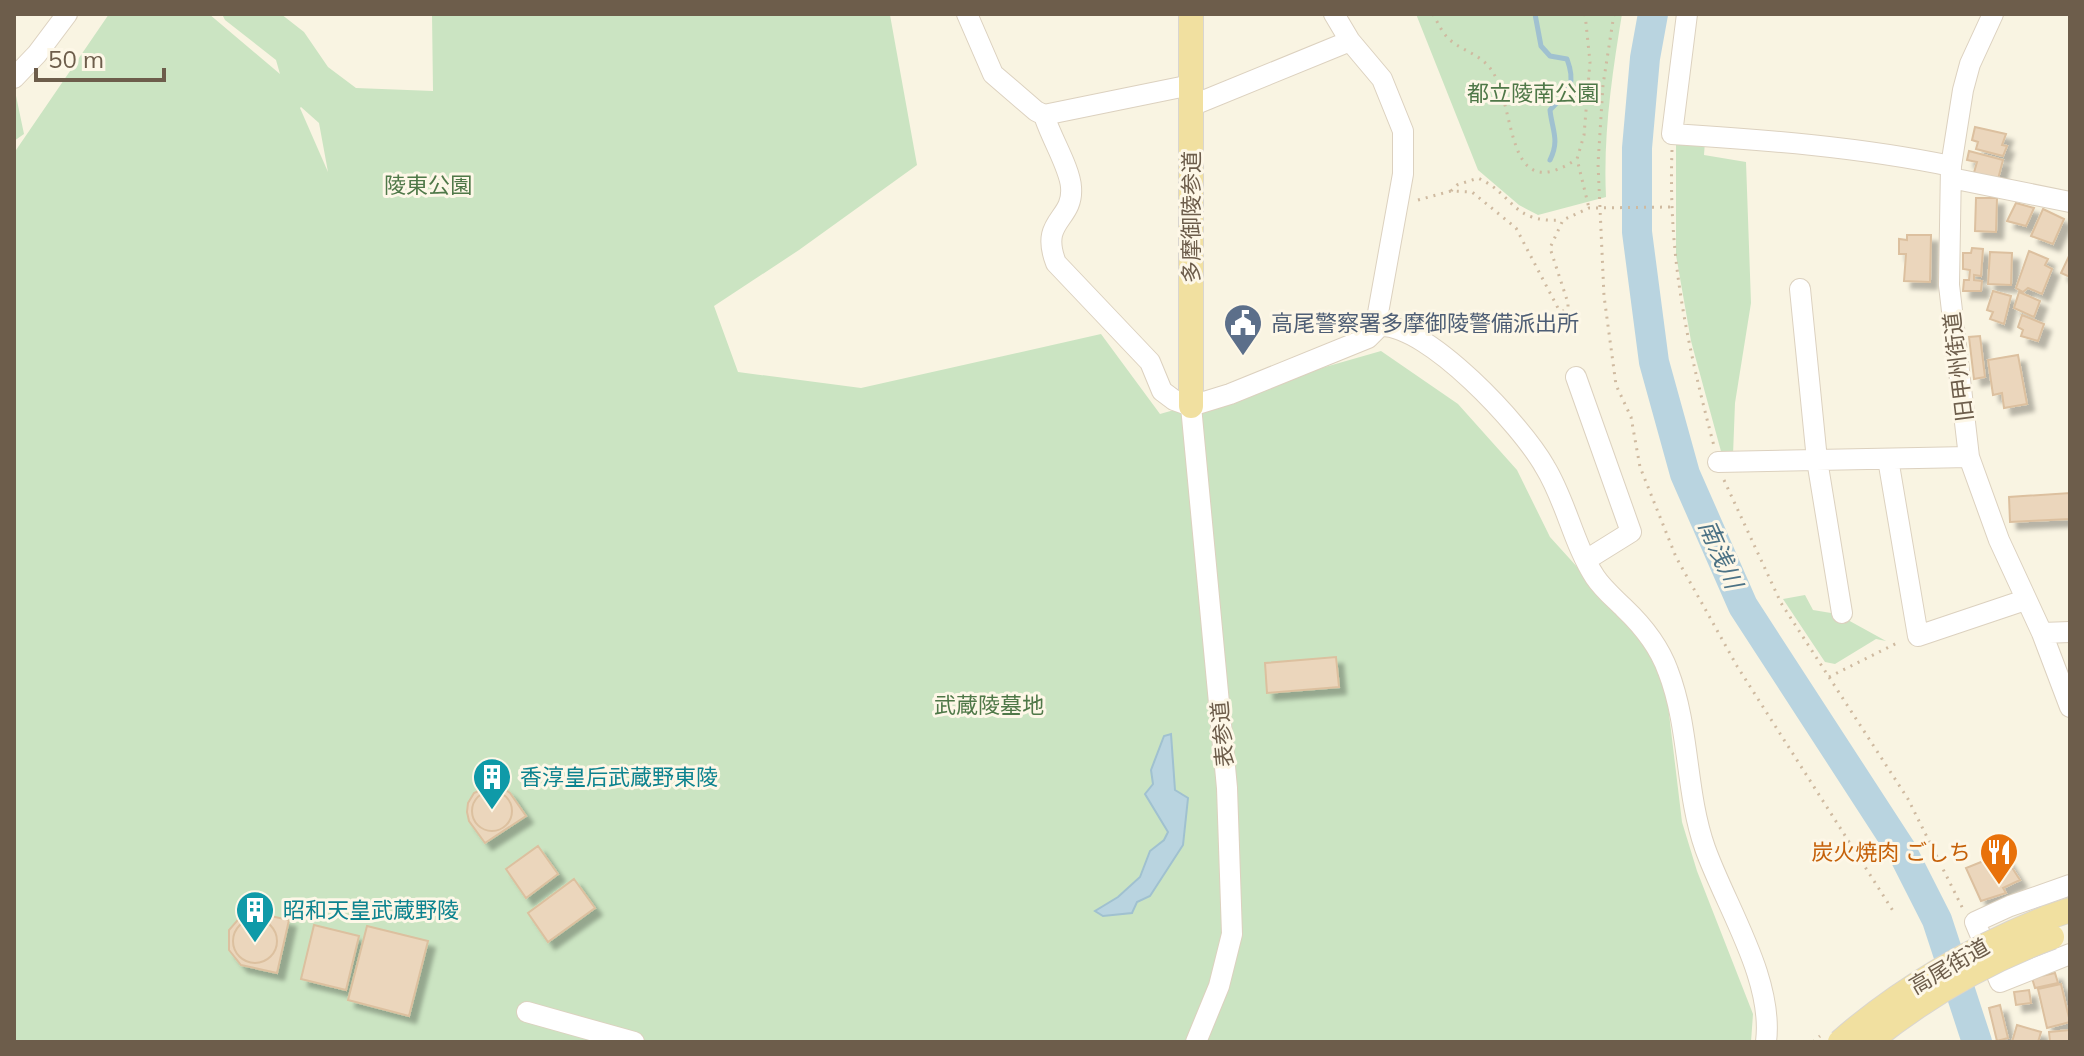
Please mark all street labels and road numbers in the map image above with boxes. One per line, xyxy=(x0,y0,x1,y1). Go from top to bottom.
street label: 多摩御陵参道 xyxy=(1177,151,1205,283)
street label: 旧甲州街道 xyxy=(1937,311,1979,423)
street label: 表参道 xyxy=(1205,700,1239,768)
street label: 高尾街道 xyxy=(1904,932,1994,1000)

